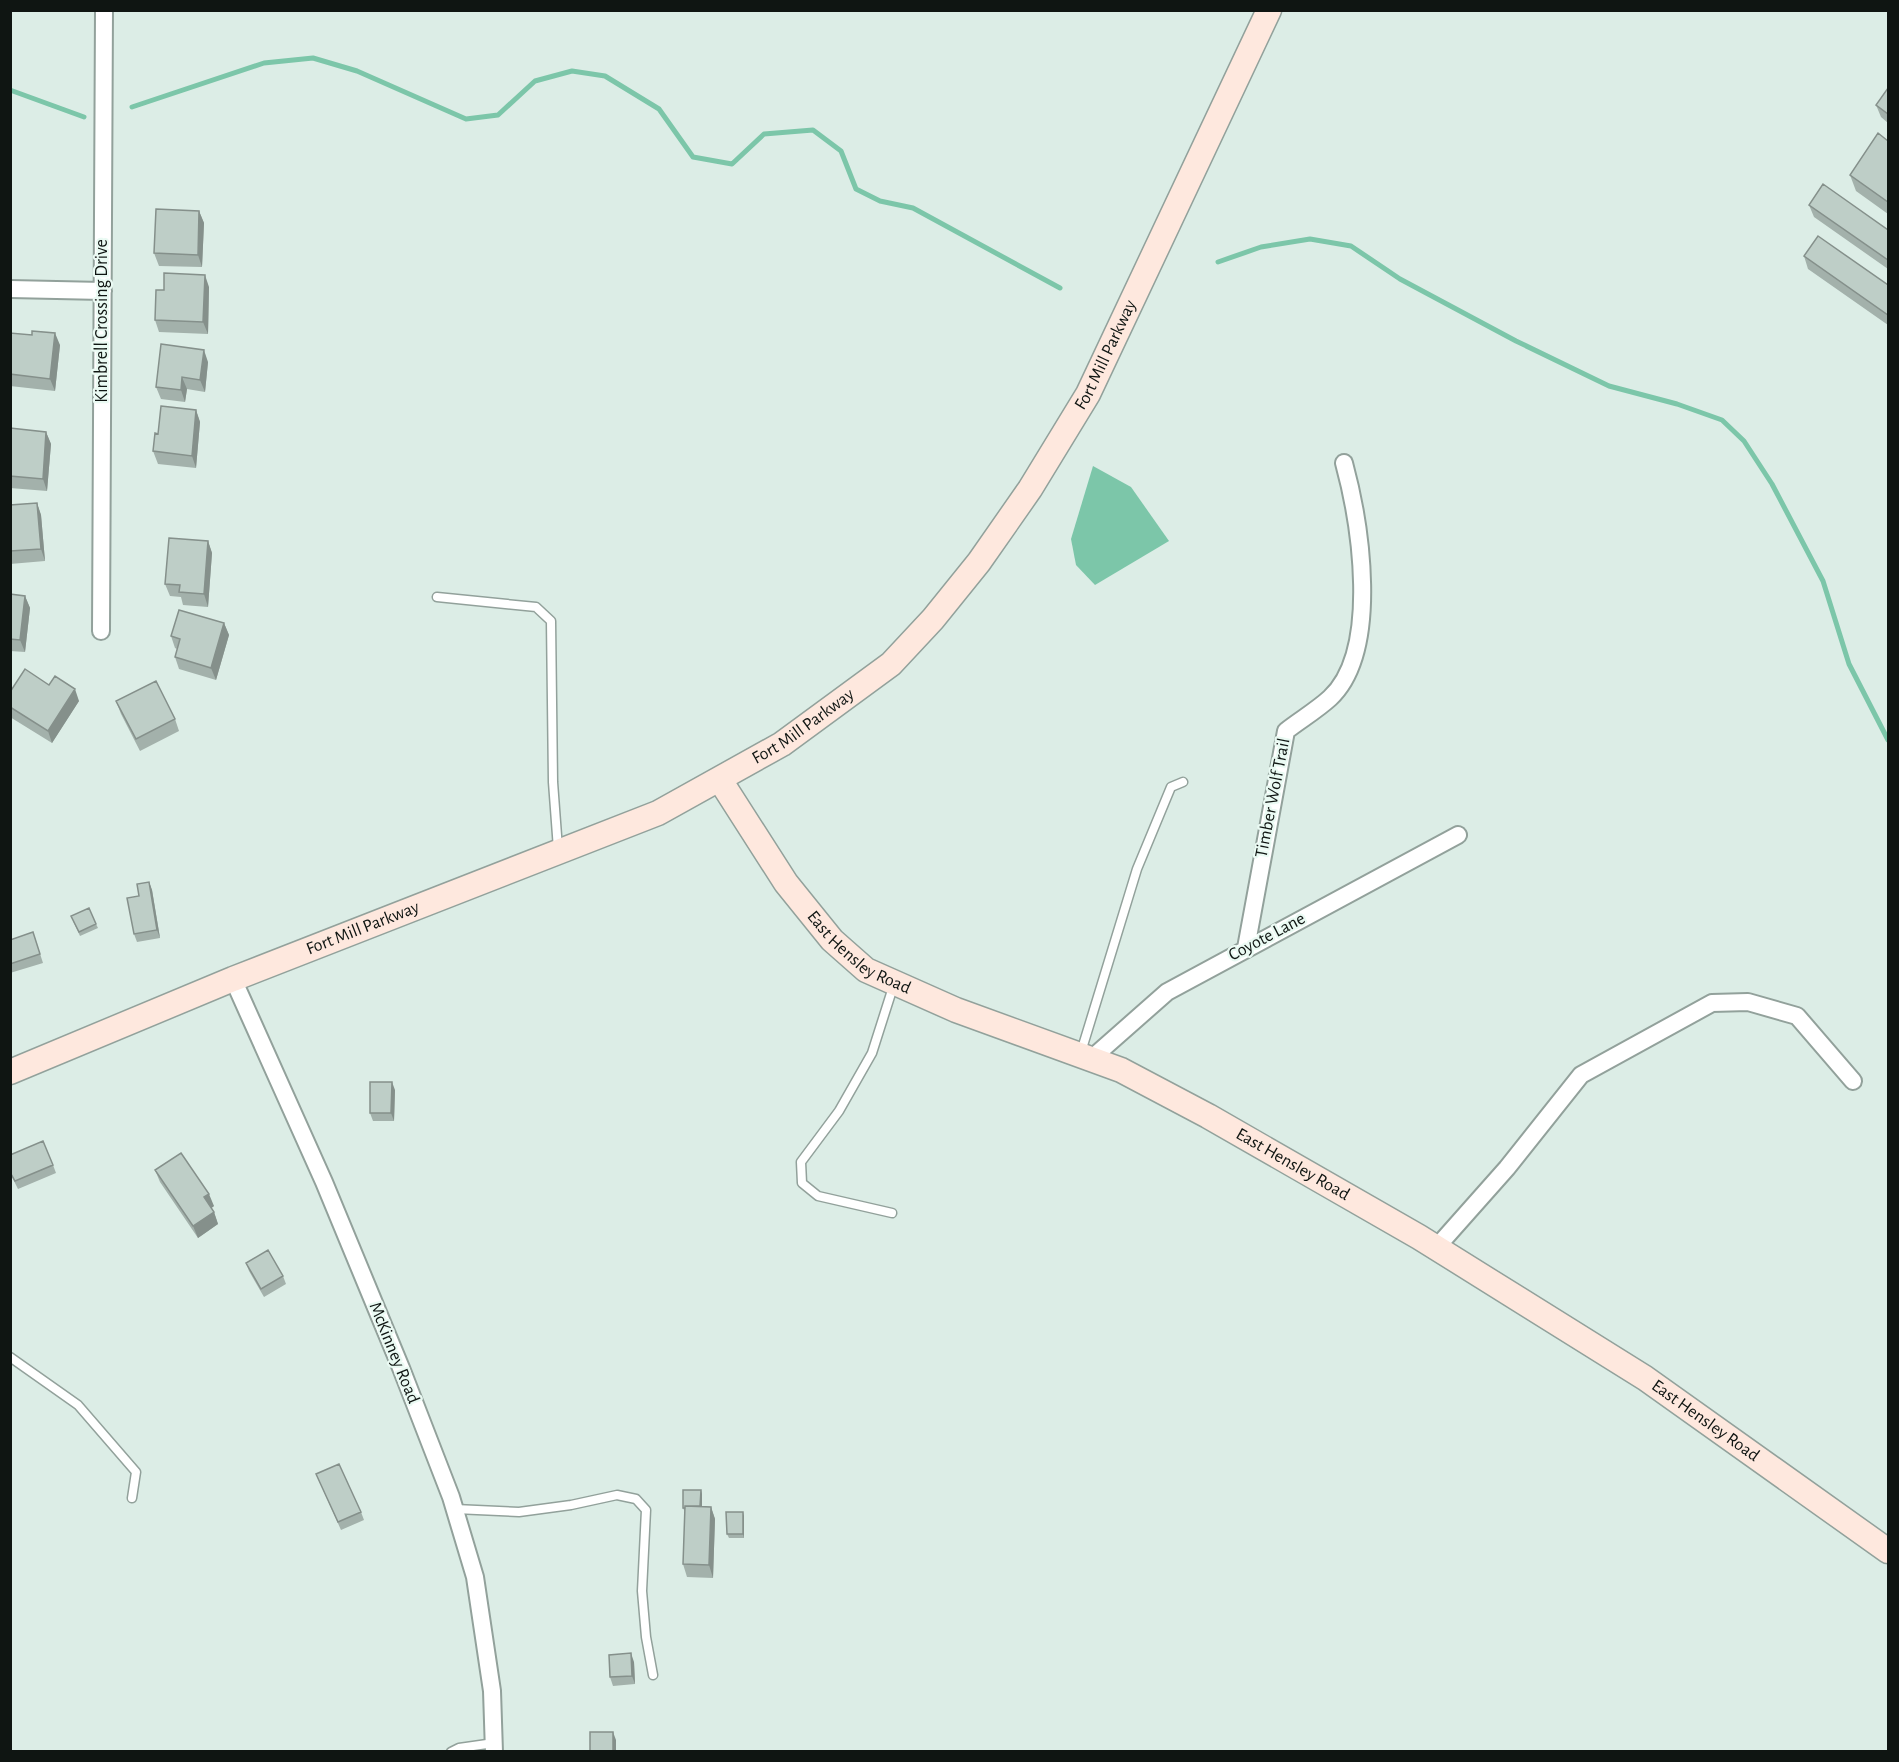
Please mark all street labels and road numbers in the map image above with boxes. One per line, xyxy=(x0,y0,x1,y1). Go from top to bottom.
street label: Kimbrell Crossing Drive xyxy=(93,239,111,403)
street label: Fort Mill Parkway xyxy=(1071,297,1140,413)
street label: Fort Mill Parkway xyxy=(749,685,858,768)
street label: Timber Wolf Trail xyxy=(1253,737,1293,859)
street label: Fort Mill Parkway xyxy=(304,898,422,958)
street label: East Hensley Road xyxy=(803,908,913,998)
street label: Coyote Lane xyxy=(1226,909,1308,965)
street label: East Hensley Road xyxy=(1233,1125,1352,1204)
street label: McKinney Road xyxy=(366,1300,422,1406)
street label: East Hensley Road xyxy=(1648,1377,1762,1465)

